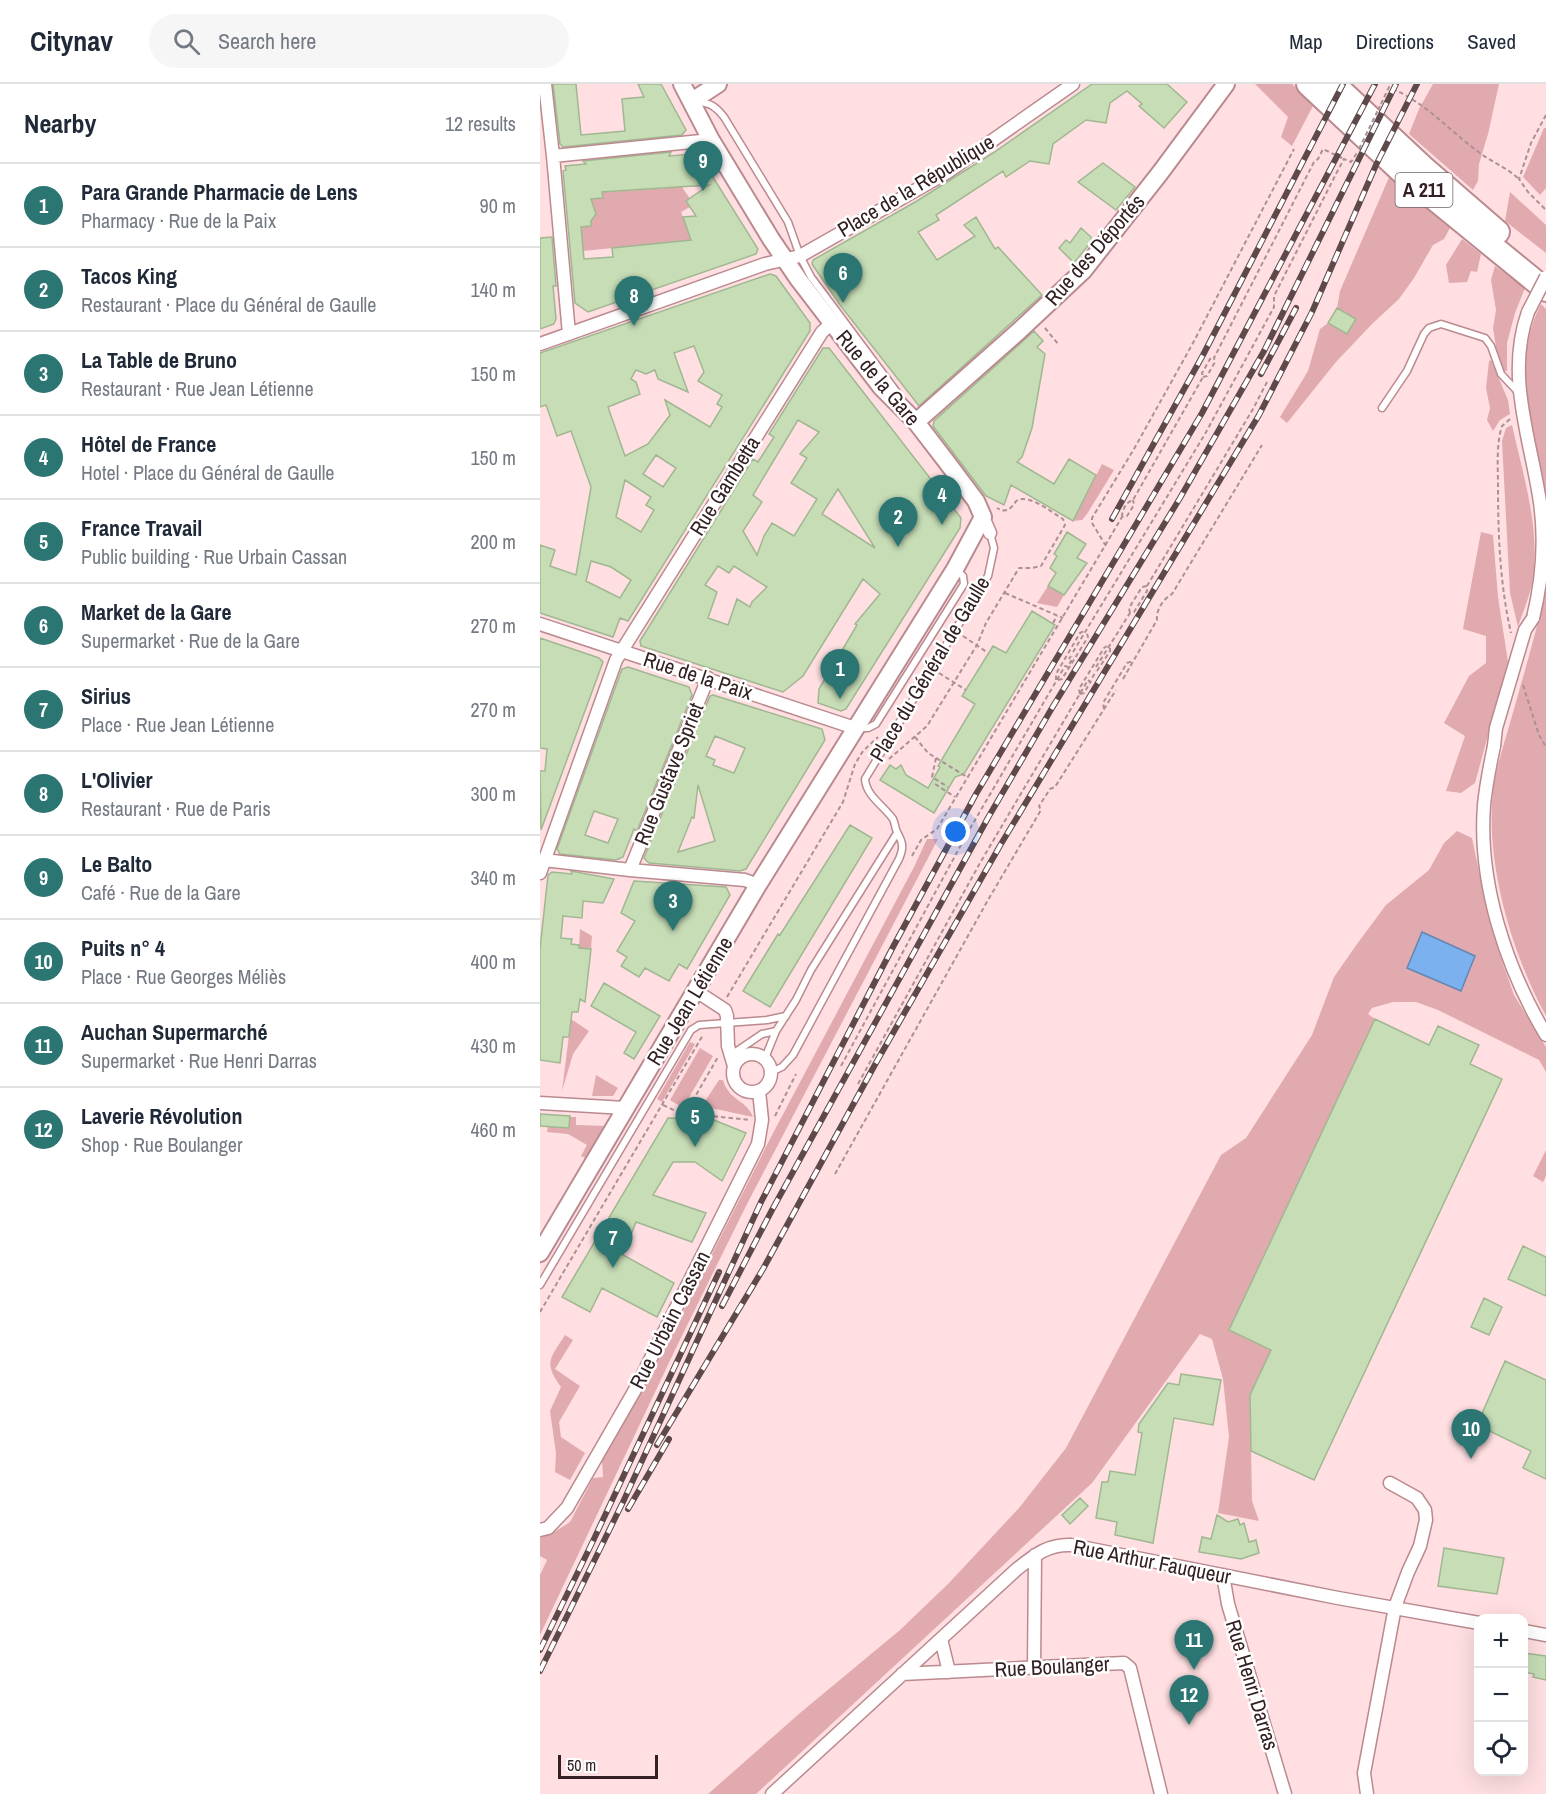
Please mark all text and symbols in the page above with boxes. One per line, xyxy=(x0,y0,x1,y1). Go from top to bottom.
search box xyxy=(149,14,569,68)
text: Citynav xyxy=(30,22,113,60)
icon: search xyxy=(170,25,203,58)
text: Search here xyxy=(218,26,316,56)
text: Map xyxy=(1289,27,1323,56)
text: Directions xyxy=(1356,27,1434,56)
text: Saved xyxy=(1467,27,1516,56)
text: Nearby xyxy=(24,106,96,141)
text: 12 results xyxy=(445,110,516,137)
street label: Place de la République xyxy=(832,127,1000,244)
pin: 9 xyxy=(684,141,722,191)
road number: A 211 xyxy=(1396,173,1452,207)
text: Para Grande Pharmacie de Lens xyxy=(81,177,358,207)
street label: Rue des Déportés xyxy=(1038,188,1151,312)
text: 1 xyxy=(39,192,48,219)
text: 90 m xyxy=(480,192,516,219)
text: Pharmacy · Rue de la Paix xyxy=(81,207,276,234)
pin: 6 xyxy=(824,254,862,303)
text: Tacos King xyxy=(81,261,177,291)
text: 2 xyxy=(39,276,48,303)
text: 140 m xyxy=(470,276,516,303)
pin: 8 xyxy=(614,276,653,326)
text: Restaurant · Place du Général de Gaulle xyxy=(81,291,376,318)
street label: Rue de la Gare xyxy=(830,324,927,432)
text: La Table de Bruno xyxy=(81,345,237,375)
text: 3 xyxy=(39,360,48,387)
text: 150 m xyxy=(470,360,516,387)
text: Restaurant · Rue Jean Létienne xyxy=(81,375,314,402)
text: Hôtel de France xyxy=(81,429,216,459)
street label: Rue Gambetta xyxy=(683,430,767,541)
text: 4 xyxy=(39,444,48,471)
text: 150 m xyxy=(470,444,516,471)
text: Hotel · Place du Général de Gaulle xyxy=(81,459,334,486)
pin: 4 xyxy=(922,476,962,525)
pin: 2 xyxy=(878,498,918,547)
text: France Travail xyxy=(81,513,202,543)
text: 5 xyxy=(39,528,48,555)
text: 200 m xyxy=(470,528,516,555)
text: Public building · Rue Urbain Cassan xyxy=(81,543,347,570)
street label: Place du Général de Gaulle xyxy=(863,571,996,767)
text: Market de la Gare xyxy=(81,597,231,627)
text: 6 xyxy=(39,612,48,639)
text: 270 m xyxy=(470,612,516,639)
text: Supermarket · Rue de la Gare xyxy=(81,627,300,654)
street label: Rue de la Paix xyxy=(640,644,757,707)
pin: 1 xyxy=(820,650,860,699)
text: Sirius xyxy=(81,681,131,711)
text: 7 xyxy=(39,696,48,723)
text: 270 m xyxy=(470,696,516,723)
street label: Rue Gustave Spriet xyxy=(627,698,710,849)
text: Place · Rue Jean Létienne xyxy=(81,711,274,738)
text: L'Olivier xyxy=(81,765,152,795)
text: 8 xyxy=(39,780,48,807)
text: 300 m xyxy=(470,780,516,807)
text: Restaurant · Rue de Paris xyxy=(81,795,271,822)
your location xyxy=(941,817,970,846)
text: Le Balto xyxy=(81,849,152,879)
text: 9 xyxy=(39,864,48,891)
text: 340 m xyxy=(470,864,516,891)
text: Café · Rue de la Gare xyxy=(81,879,241,906)
pin: 3 xyxy=(654,882,692,931)
street label: Rue Jean Létienne xyxy=(640,931,739,1071)
text: Puits n° 4 xyxy=(81,933,165,963)
text: 10 xyxy=(34,948,53,975)
text: 400 m xyxy=(470,948,516,975)
text: Place · Rue Georges Méliès xyxy=(81,963,286,990)
text: Auchan Supermarché xyxy=(81,1017,267,1047)
text: 11 xyxy=(35,1032,52,1059)
text: 430 m xyxy=(470,1032,516,1059)
text: Supermarket · Rue Henri Darras xyxy=(81,1047,317,1074)
pin: 5 xyxy=(676,1098,714,1147)
text: Laverie Révolution xyxy=(81,1101,242,1131)
text: 12 xyxy=(34,1116,53,1143)
text: 460 m xyxy=(470,1116,516,1143)
text: Shop · Rue Boulanger xyxy=(81,1131,242,1158)
pin: 7 xyxy=(594,1218,632,1268)
street label: Rue Urbain Cassan xyxy=(622,1246,717,1394)
pin: 10 xyxy=(1452,1410,1490,1459)
street label: Rue Arthur Fauqueur xyxy=(1071,1532,1234,1591)
map controls xyxy=(1474,1614,1528,1776)
button: + xyxy=(1474,1614,1528,1668)
street label: Rue Henri Darras xyxy=(1219,1616,1286,1754)
pin: 11 xyxy=(1174,1620,1214,1670)
street label: Rue Boulanger xyxy=(994,1649,1110,1684)
button: − xyxy=(1474,1668,1528,1722)
pin: 12 xyxy=(1170,1676,1208,1725)
button: locate xyxy=(1474,1722,1528,1776)
scale bar xyxy=(558,1752,658,1780)
text: 50 m xyxy=(567,1754,596,1776)

